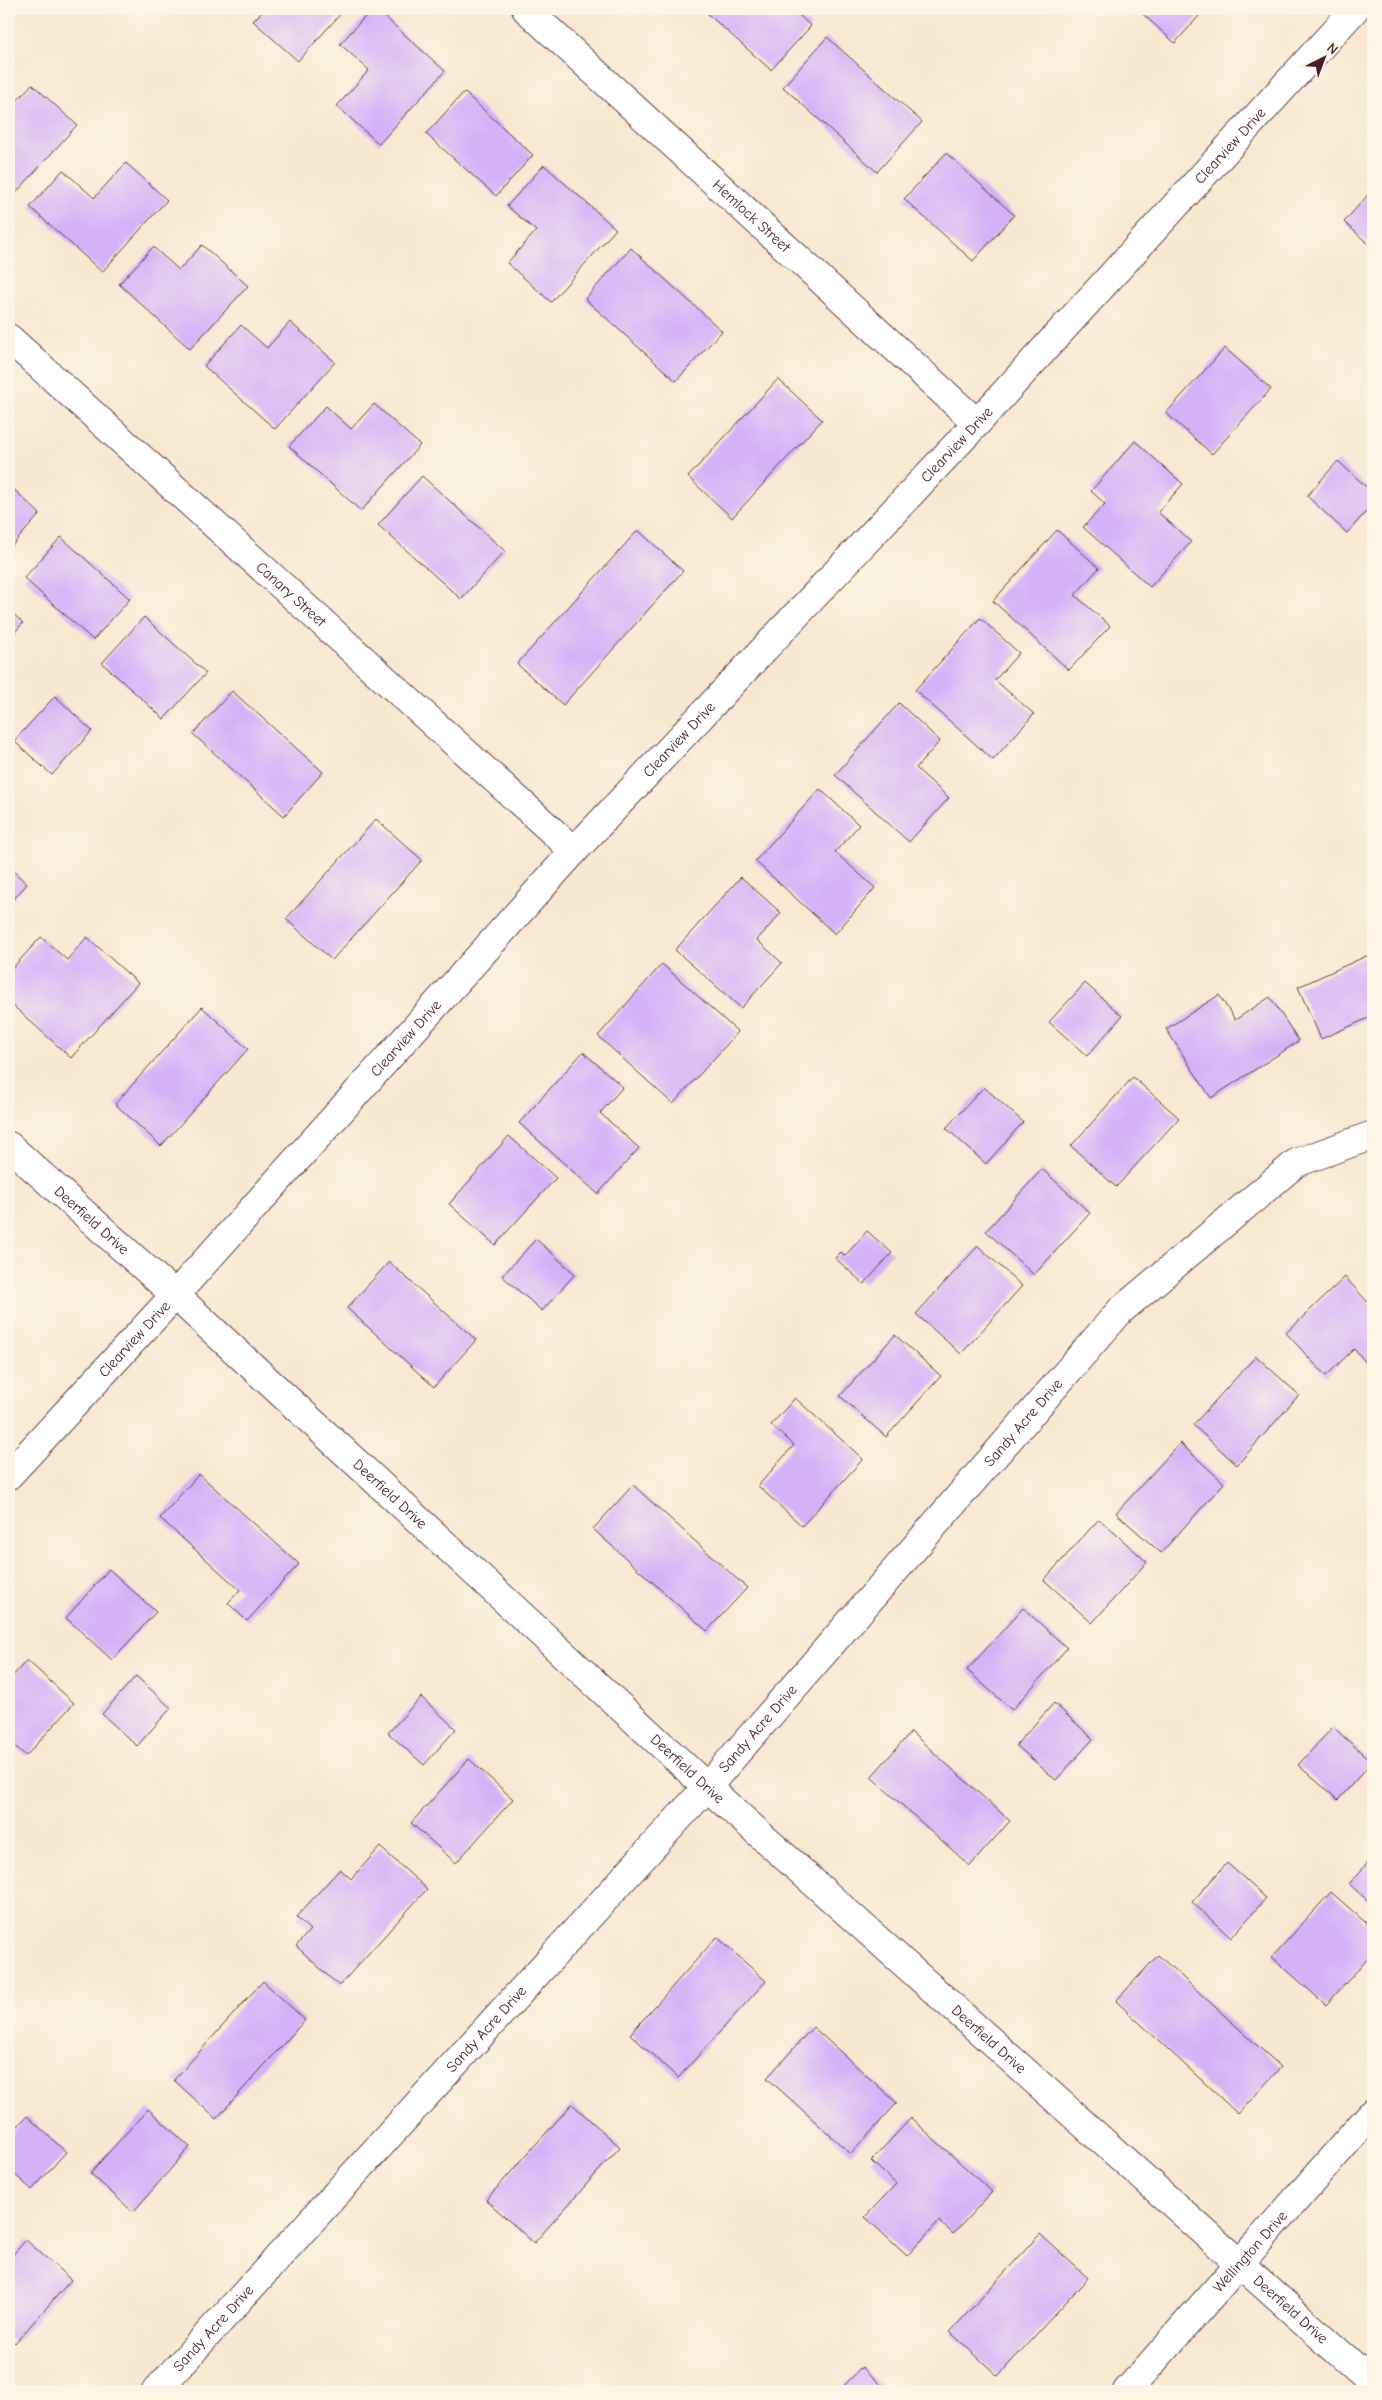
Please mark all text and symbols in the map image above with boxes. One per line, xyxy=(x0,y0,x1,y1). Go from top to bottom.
north arrow xyxy=(1300,32,1350,82)
text: N xyxy=(1323,39,1341,58)
street label: Clearview Drive xyxy=(1191,103,1270,188)
street label: Hemlock Street xyxy=(709,176,795,257)
street label: Clearview Drive xyxy=(917,403,997,486)
street label: Canary Street xyxy=(252,558,330,631)
street label: Clearview Drive xyxy=(639,698,719,781)
street label: Clearview Drive xyxy=(366,996,445,1080)
street label: Deerfield Drive xyxy=(51,1182,133,1259)
street label: Clearview Drive xyxy=(95,1297,174,1381)
street label: Sandy Acre Drive xyxy=(980,1375,1066,1470)
street label: Deerfield Drive xyxy=(349,1455,431,1533)
street label: Sandy Acre Drive xyxy=(715,1681,801,1776)
street label: Deerfield Drive xyxy=(647,1730,729,1808)
street label: Sandy Acre Drive xyxy=(442,1982,530,2076)
street label: Deerfield Drive xyxy=(948,2001,1030,2078)
street label: Wellington Drive xyxy=(1209,2206,1291,2296)
street label: Deerfield Drive xyxy=(1250,2271,1332,2348)
street label: Sandy Acre Drive xyxy=(169,2281,257,2375)

